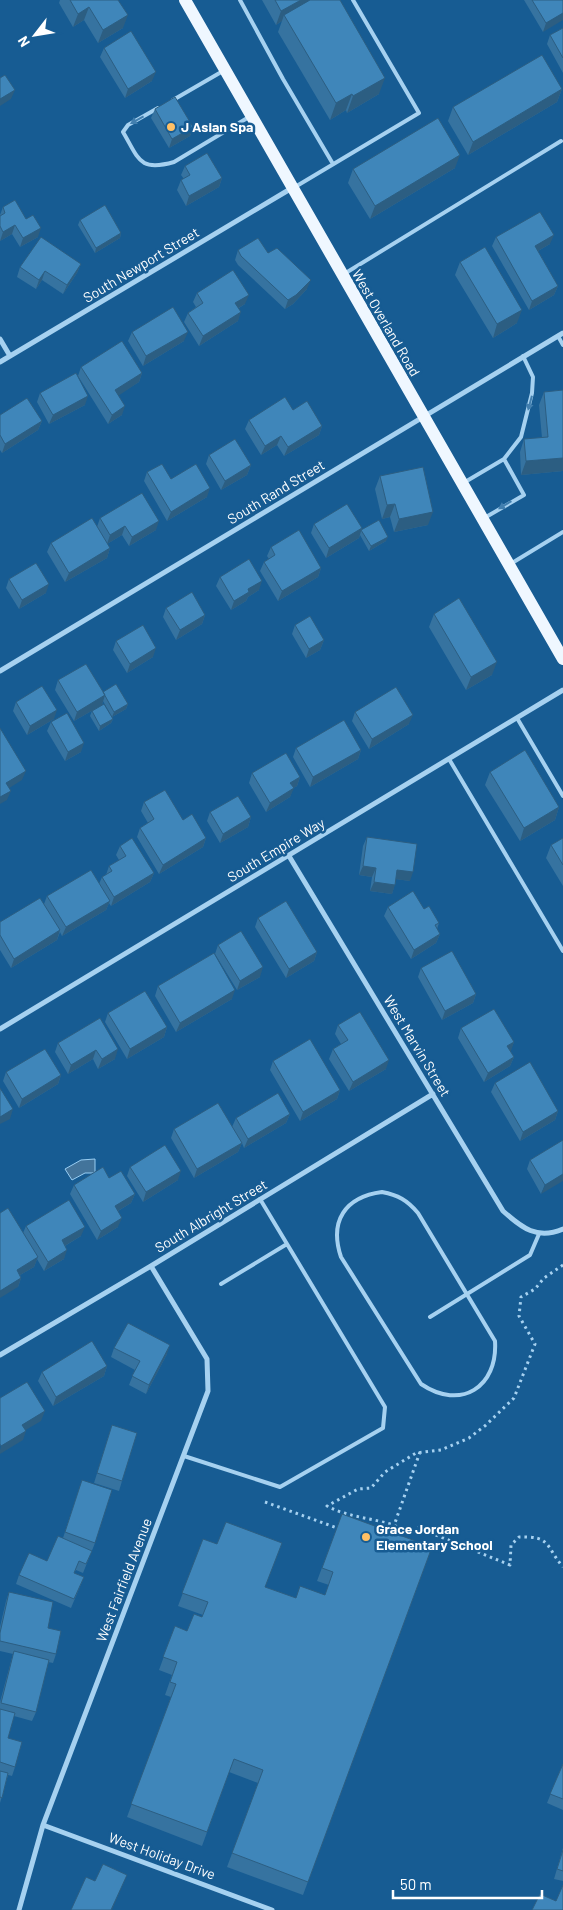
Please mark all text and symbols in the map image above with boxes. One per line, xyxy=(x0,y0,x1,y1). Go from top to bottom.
north arrow xyxy=(10,10,60,60)
text: N xyxy=(14,34,33,50)
one-way arrow xyxy=(130,116,145,124)
place label: J Asian Spa xyxy=(181,118,253,135)
marker: J Asian Spa xyxy=(165,121,177,133)
street label: South Newport Street xyxy=(80,223,202,306)
street label: West Overland Road xyxy=(349,266,424,379)
one-way arrow xyxy=(526,395,534,410)
street label: South Rand Street xyxy=(224,456,328,527)
one-way arrow xyxy=(499,501,512,510)
street label: South Empire Way xyxy=(224,814,328,885)
street label: West Marvin Street xyxy=(381,992,454,1099)
street label: South Albright Street xyxy=(152,1175,270,1256)
street label: West Fairfield Avenue xyxy=(92,1516,155,1644)
place label: Grace Jordan Elementary School xyxy=(376,1520,493,1553)
marker: Grace Jordan Elementary School xyxy=(360,1531,372,1543)
street label: West Holiday Drive xyxy=(107,1828,218,1883)
scale bar xyxy=(393,1868,542,1900)
text: 50 m xyxy=(400,1875,432,1893)

